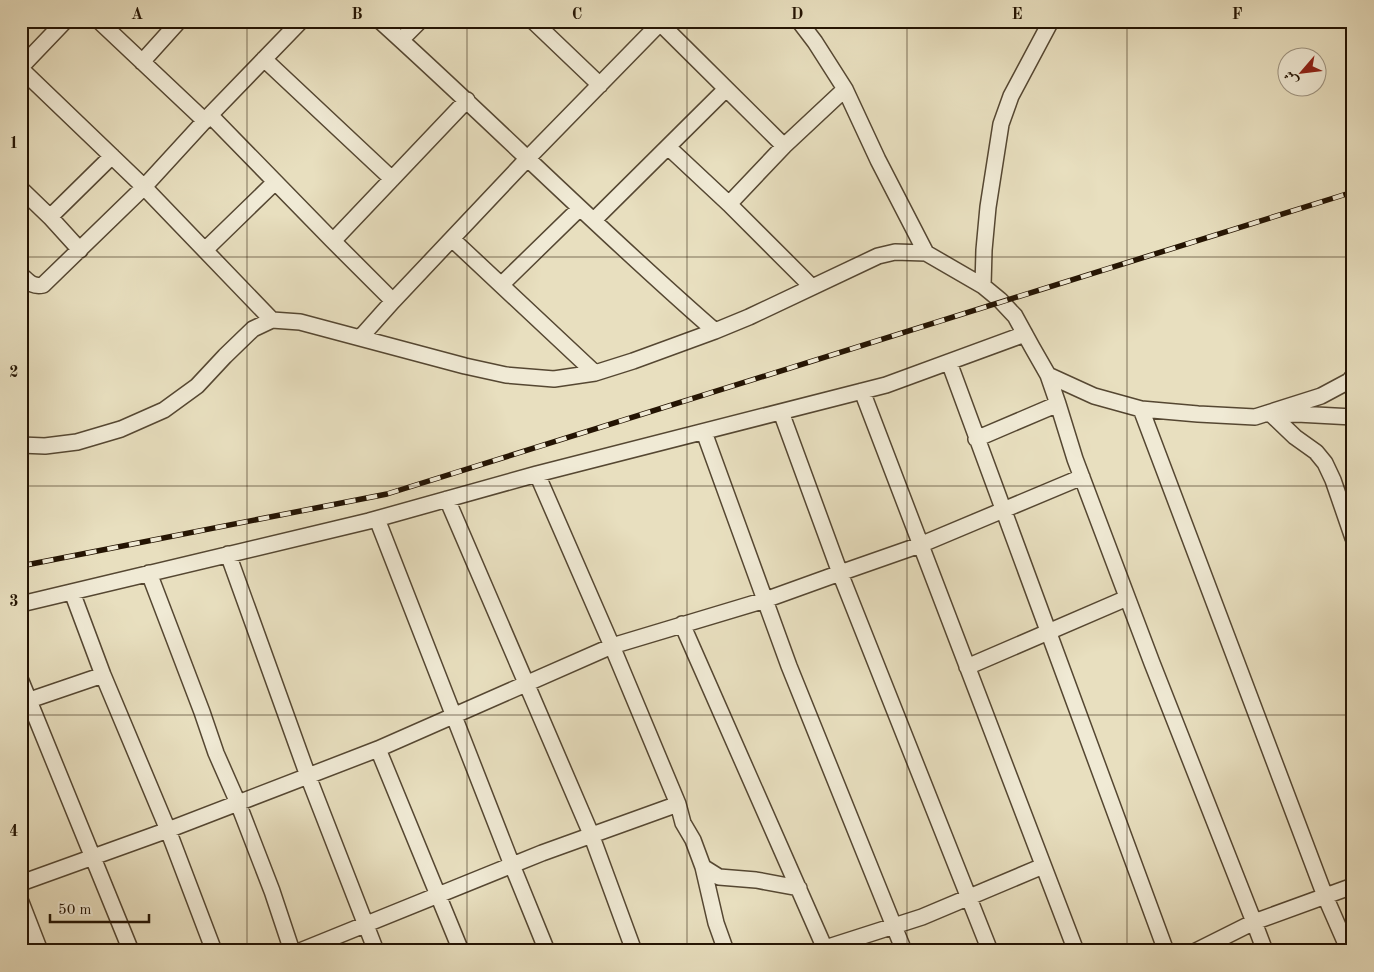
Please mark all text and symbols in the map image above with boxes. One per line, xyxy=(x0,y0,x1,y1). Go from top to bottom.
text: A xyxy=(131,7,143,23)
text: B xyxy=(351,7,363,23)
text: C xyxy=(572,7,582,23)
text: D xyxy=(791,7,803,23)
text: E xyxy=(1011,7,1023,23)
text: F xyxy=(1232,7,1243,23)
north arrow xyxy=(1276,48,1326,98)
text: ش xyxy=(1282,68,1301,87)
text: 1 xyxy=(9,136,19,152)
text: 2 xyxy=(9,365,19,381)
text: 3 xyxy=(9,594,19,610)
text: 4 xyxy=(9,824,19,840)
scale bar xyxy=(50,892,149,924)
text: 50 m xyxy=(58,903,92,918)

